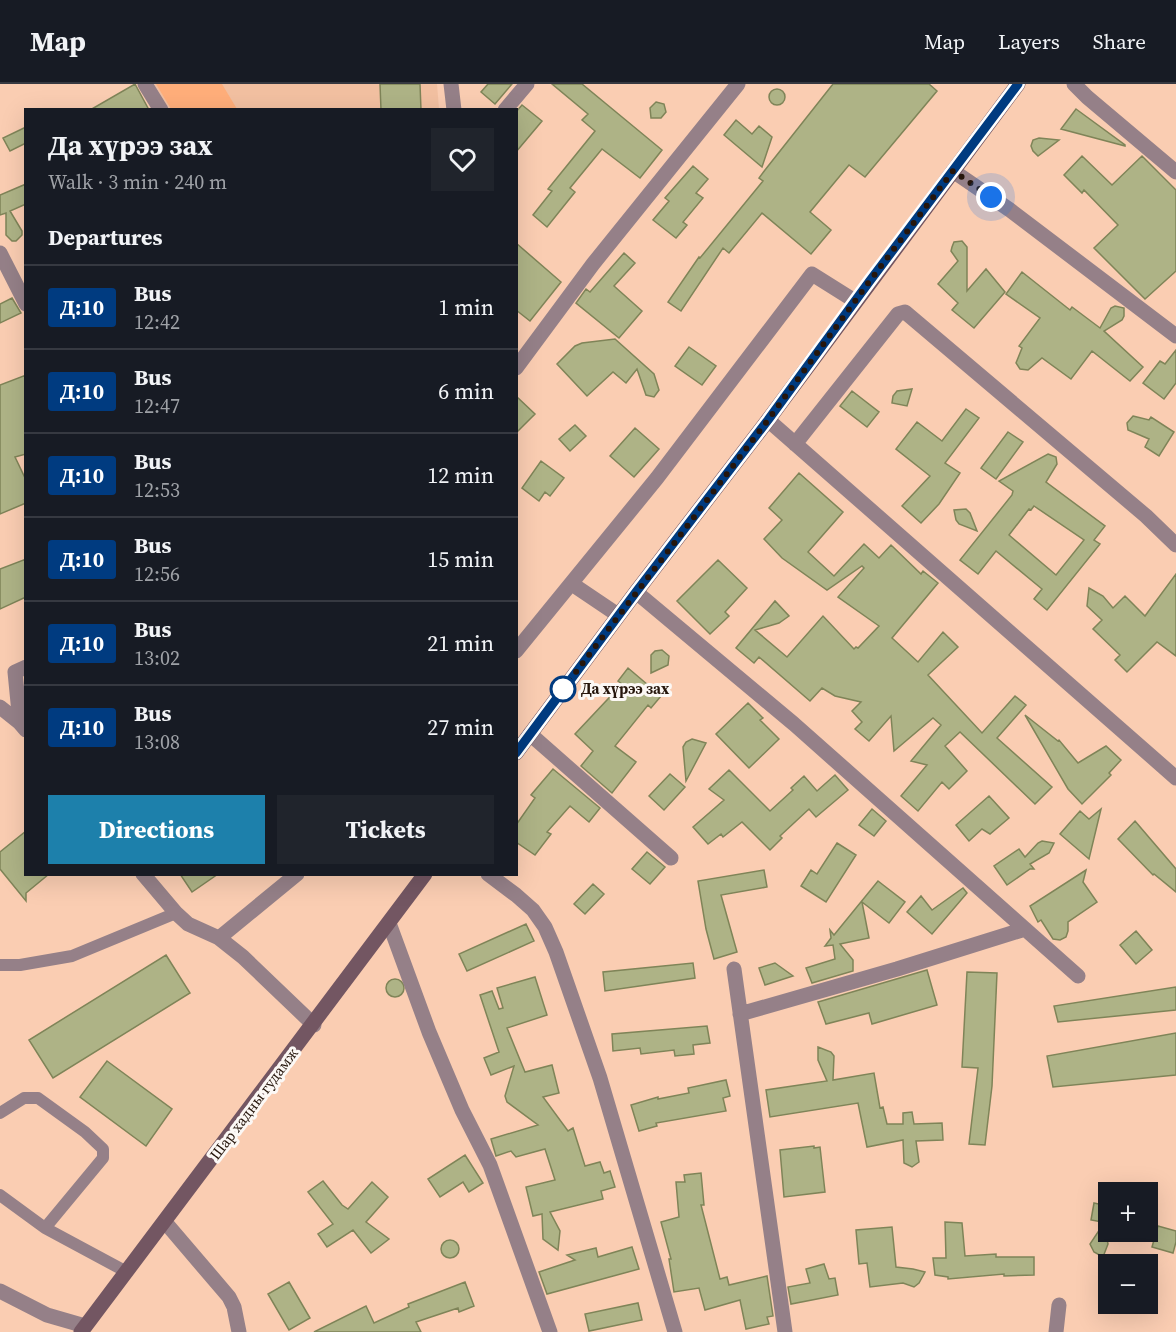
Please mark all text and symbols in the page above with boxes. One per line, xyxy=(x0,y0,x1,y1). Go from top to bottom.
text: Map xyxy=(30,22,86,60)
text: Map xyxy=(924,27,965,56)
text: Layers xyxy=(998,27,1060,56)
text: Share xyxy=(1093,27,1146,56)
text: Да хүрээ зах xyxy=(48,126,213,164)
button: heart xyxy=(431,128,494,191)
text: Walk · 3 min · 240 m xyxy=(48,168,227,196)
your location xyxy=(976,182,1006,212)
text: Departures xyxy=(48,222,162,252)
text: Bus xyxy=(134,278,172,308)
text: 1 min xyxy=(438,292,494,322)
text: Д:10 xyxy=(60,293,104,322)
text: 12:42 xyxy=(134,308,180,336)
text: Bus xyxy=(134,362,172,392)
text: 6 min xyxy=(438,376,494,406)
text: Д:10 xyxy=(60,377,104,406)
text: 12:47 xyxy=(134,392,180,420)
text: Bus xyxy=(134,446,172,476)
text: 12 min xyxy=(427,460,494,490)
text: Д:10 xyxy=(60,461,104,490)
text: 12:53 xyxy=(134,476,180,504)
text: Bus xyxy=(134,530,172,560)
text: 15 min xyxy=(427,544,494,574)
text: Д:10 xyxy=(60,545,104,574)
text: 12:56 xyxy=(134,560,180,588)
text: Bus xyxy=(134,614,172,644)
text: 21 min xyxy=(427,628,494,658)
text: Д:10 xyxy=(60,629,104,658)
text: 13:02 xyxy=(134,644,180,672)
marker: Да хүрээ зах xyxy=(550,676,576,702)
place label: Да хүрээ зах xyxy=(581,678,670,699)
text: Bus xyxy=(134,698,172,728)
text: 27 min xyxy=(427,712,494,742)
text: Д:10 xyxy=(60,713,104,742)
text: 13:08 xyxy=(134,728,180,756)
button: Directions xyxy=(48,795,265,864)
button: Tickets xyxy=(277,795,494,864)
street label: Шар хадны гудамж xyxy=(204,1043,303,1164)
map controls xyxy=(1098,1182,1158,1314)
button: + xyxy=(1098,1182,1158,1242)
button: − xyxy=(1098,1254,1158,1314)

